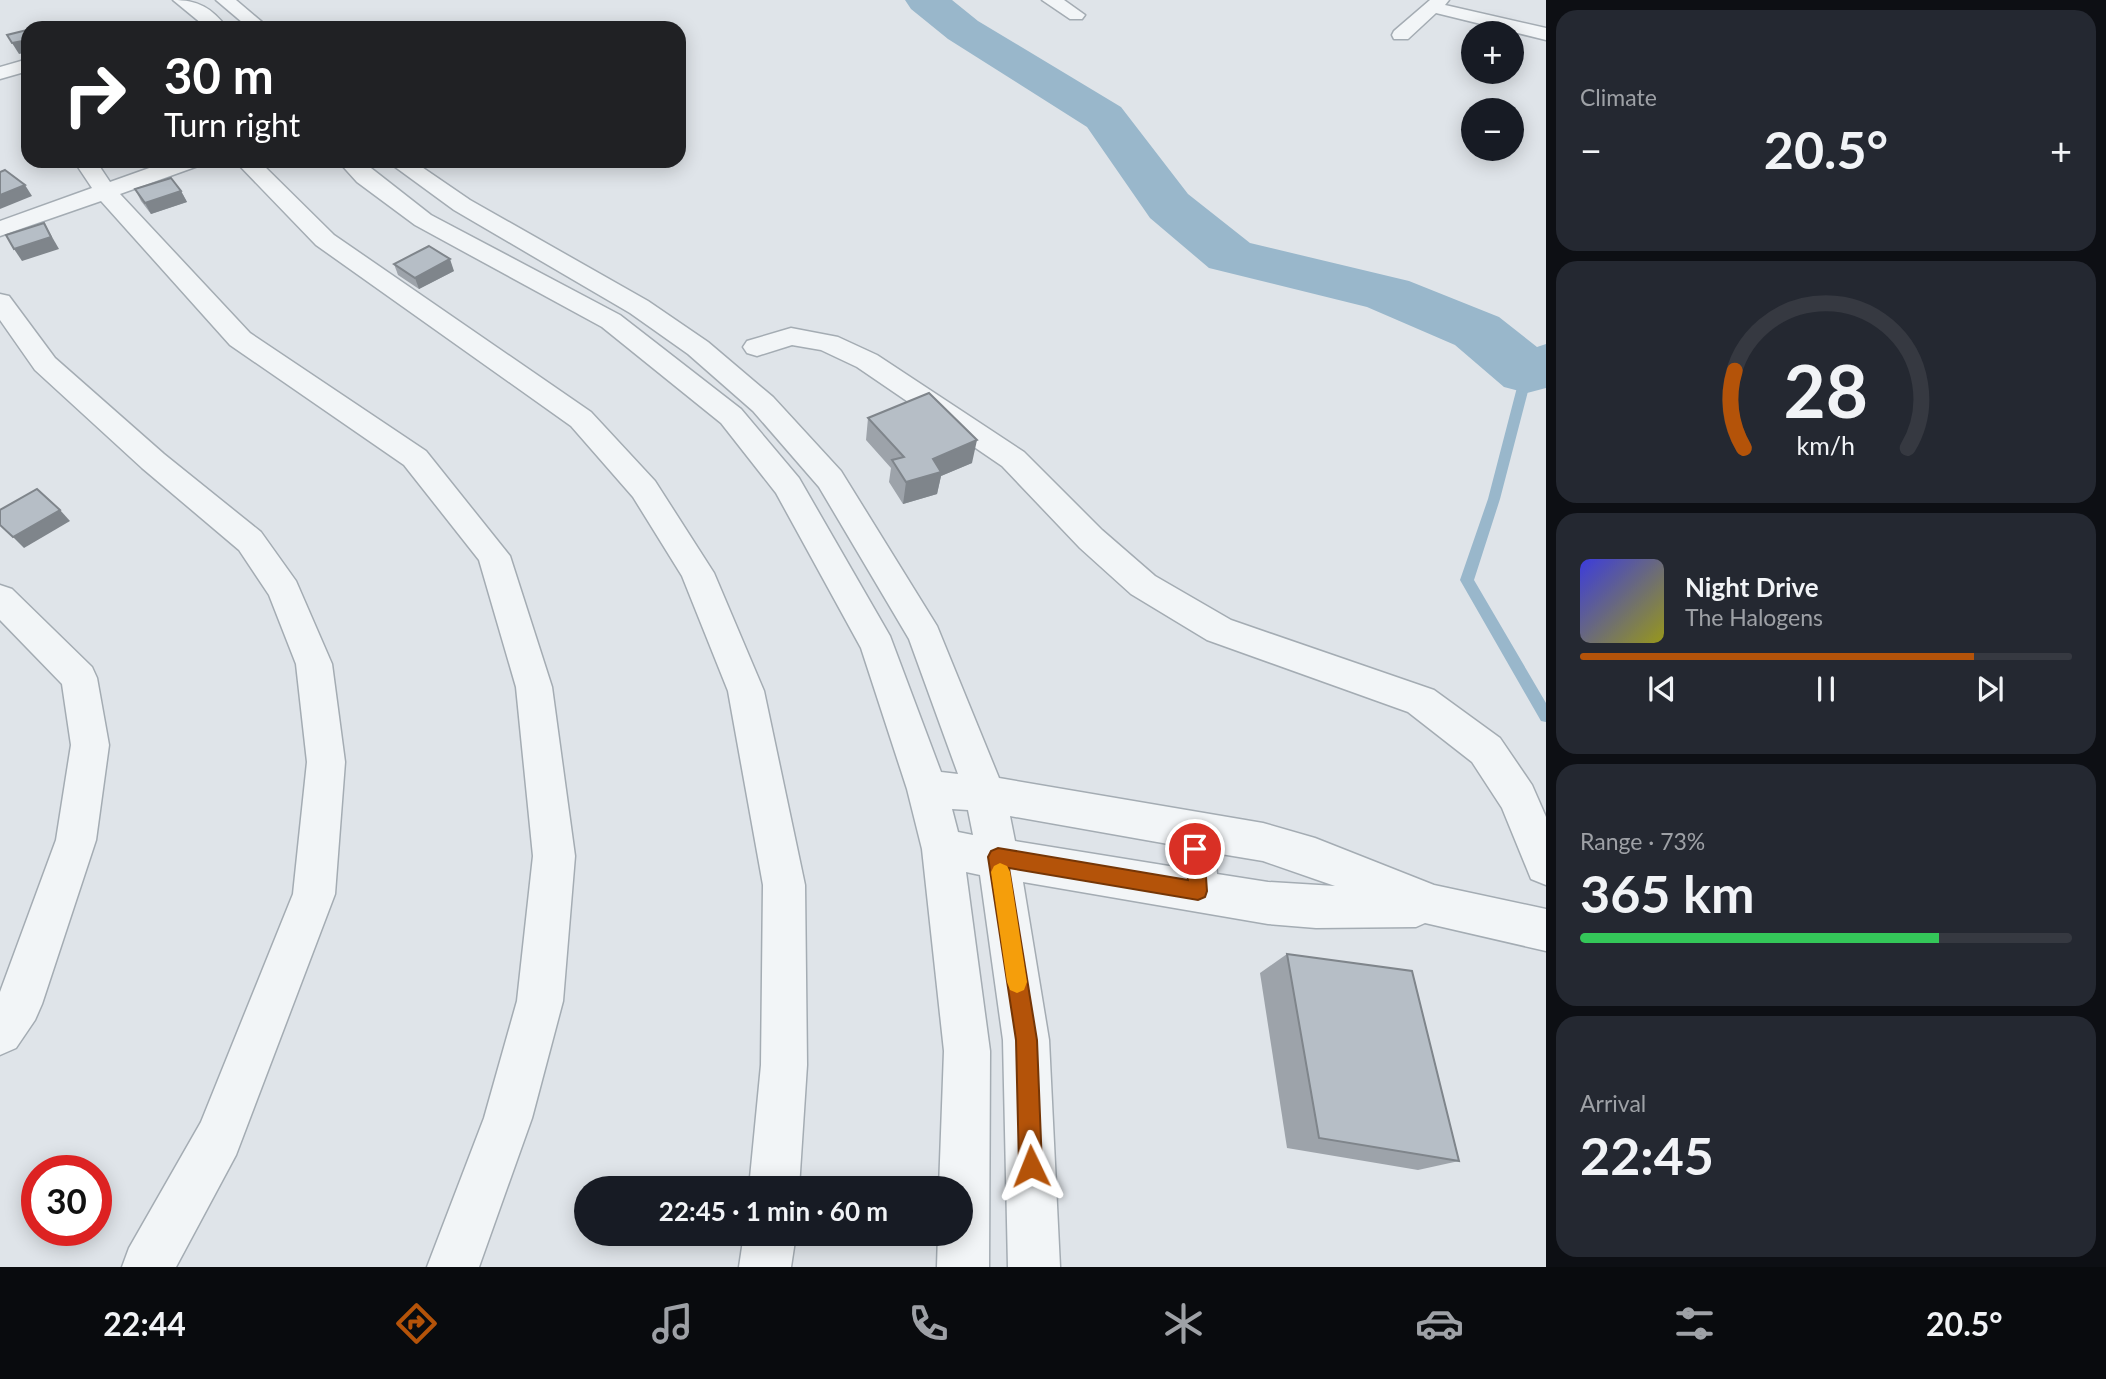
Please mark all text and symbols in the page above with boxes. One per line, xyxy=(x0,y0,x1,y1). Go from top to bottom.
map controls xyxy=(1461,21,1524,161)
button: + xyxy=(1461,21,1524,84)
text: 30 m xyxy=(164,46,274,104)
icon: right xyxy=(49,49,140,140)
text: Climate xyxy=(1580,83,1657,111)
button: − xyxy=(1461,98,1524,161)
text: Turn right xyxy=(164,105,300,144)
text: 20.5° xyxy=(1764,118,1888,180)
text: − xyxy=(1580,127,1602,173)
text: + xyxy=(2050,127,2072,173)
text: 28 xyxy=(1784,347,1868,435)
text: km/h xyxy=(1797,430,1855,460)
text: Night Drive xyxy=(1685,571,1819,603)
text: The Halogens xyxy=(1685,603,1823,631)
icon: previous xyxy=(1643,670,1681,708)
icon: pause xyxy=(1807,670,1845,708)
icon: next xyxy=(1971,670,2009,708)
pin xyxy=(1165,819,1225,879)
text: Range · 73% xyxy=(1580,827,1705,855)
icon: arrive xyxy=(1176,830,1214,868)
text: 365 km xyxy=(1580,862,1754,924)
text: Arrival xyxy=(1580,1089,1646,1117)
text: 22:45 xyxy=(1580,1124,1714,1186)
position arrow xyxy=(994,1129,1068,1203)
speed limit sign: 30 xyxy=(21,1155,112,1246)
text: 22:45 · 1 min · 60 m xyxy=(659,1195,888,1227)
icon: directions xyxy=(392,1299,441,1348)
icon: music xyxy=(648,1299,697,1348)
icon: phone xyxy=(904,1299,953,1348)
icon: climate xyxy=(1159,1299,1208,1348)
icon: car xyxy=(1415,1299,1464,1348)
icon: filters xyxy=(1670,1299,1719,1348)
text: 22:44 xyxy=(103,1304,186,1343)
text: 20.5° xyxy=(1926,1304,2003,1343)

